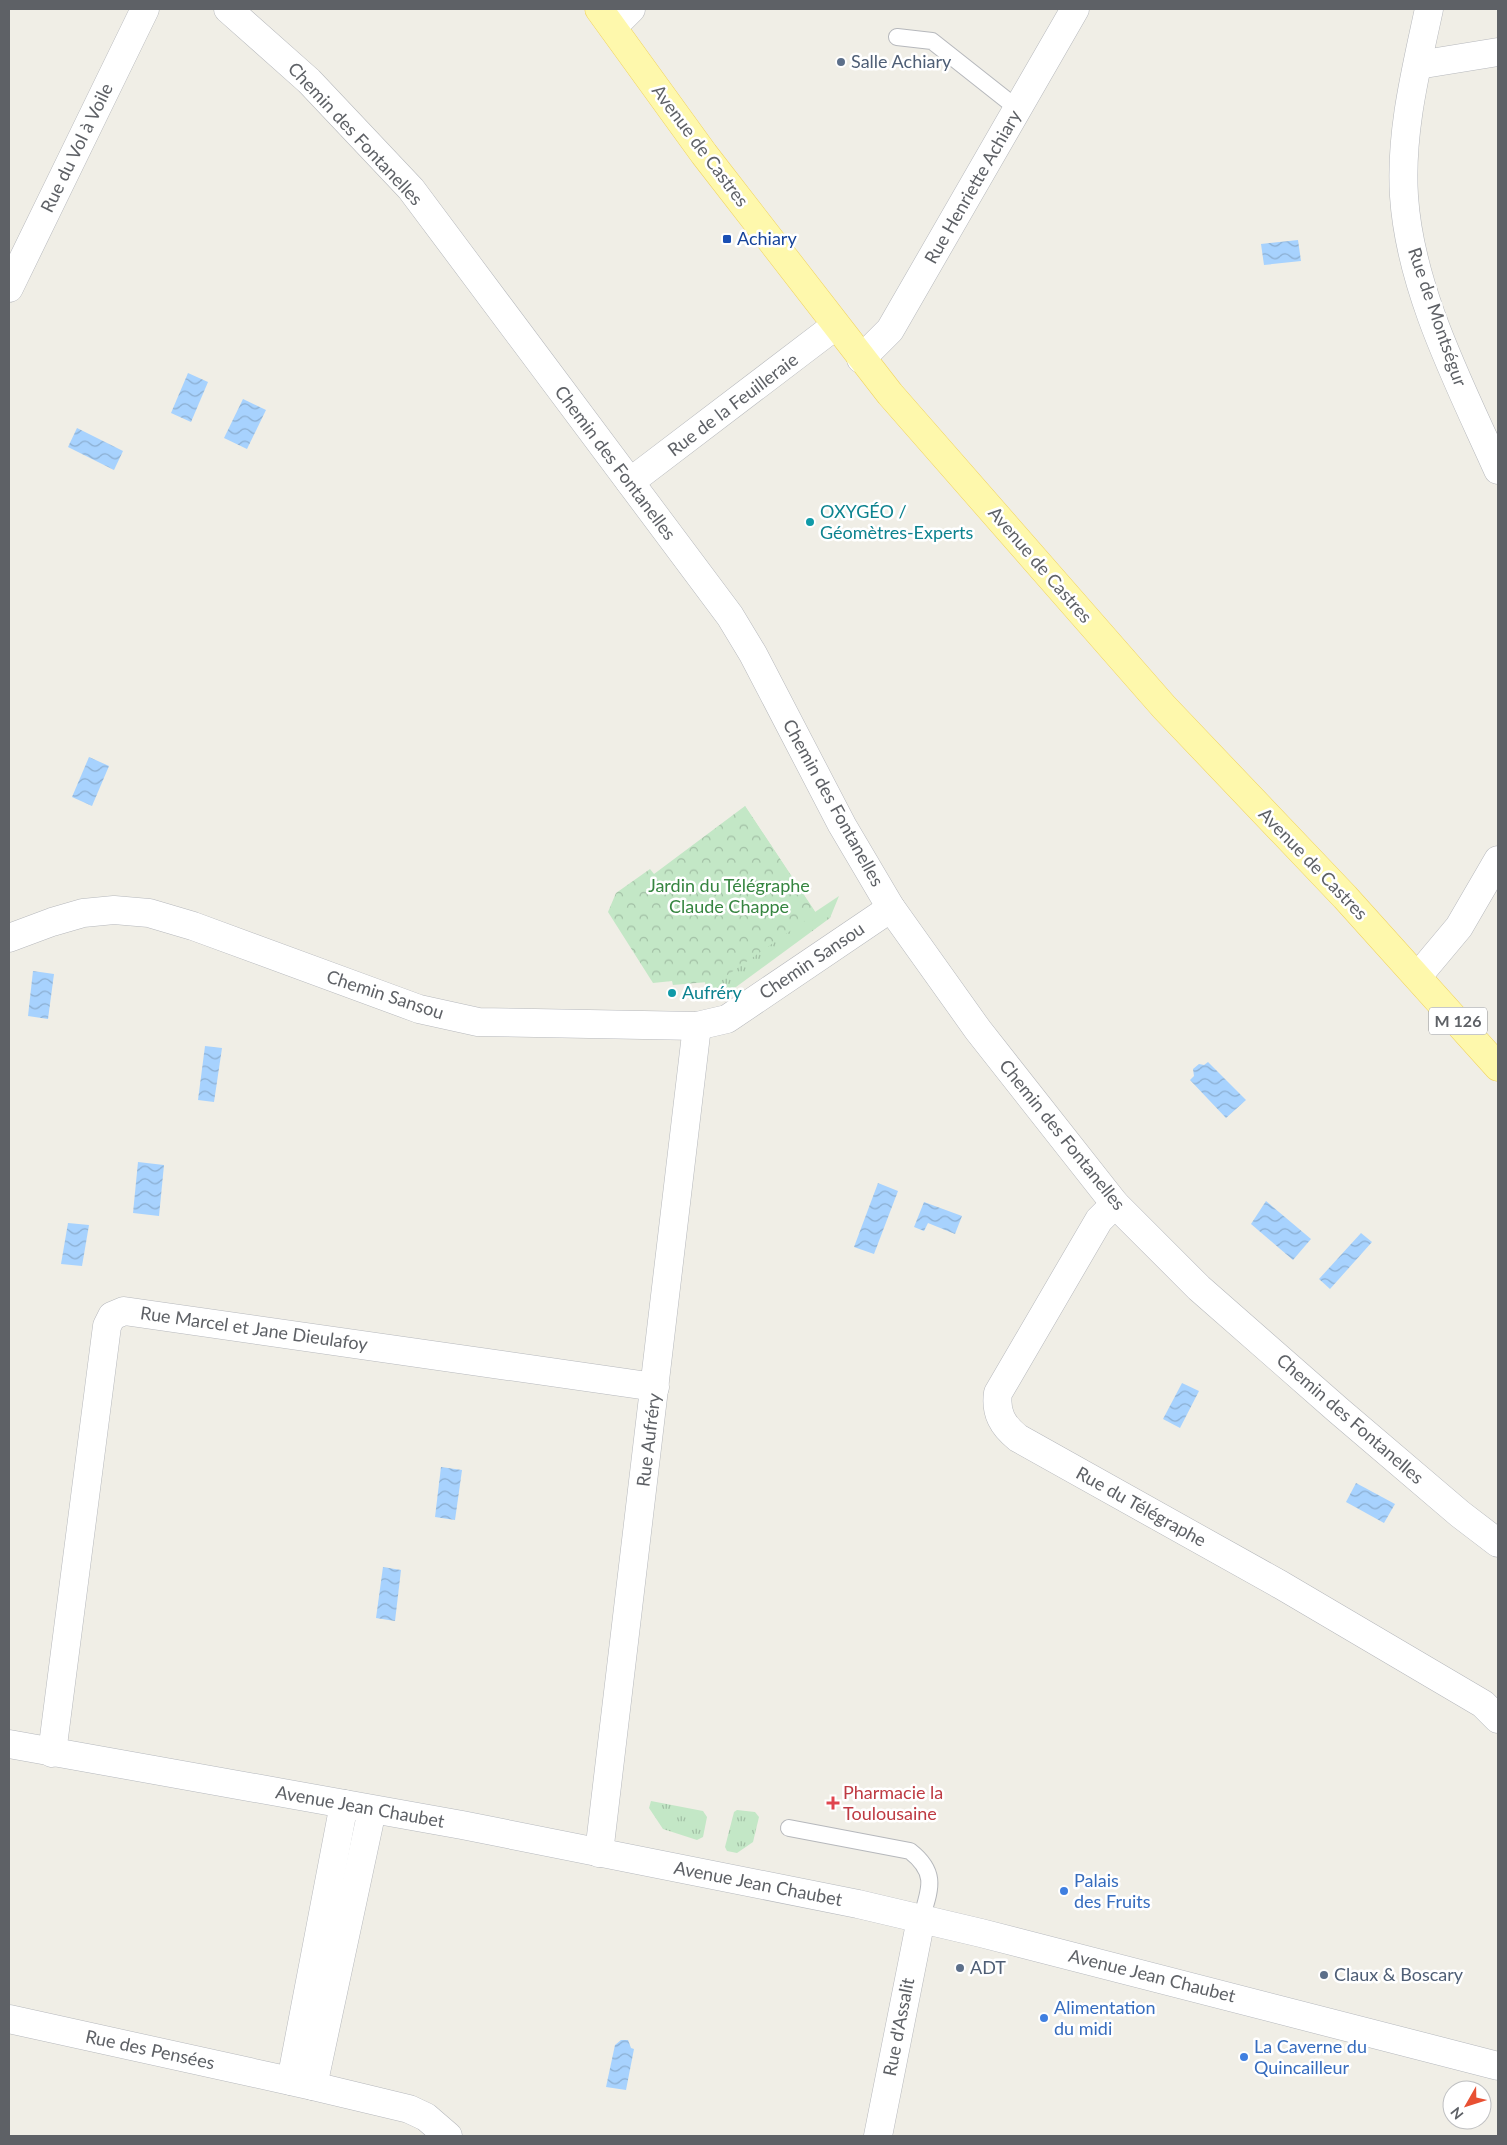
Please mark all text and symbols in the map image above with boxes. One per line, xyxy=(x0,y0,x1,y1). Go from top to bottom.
place label: Salle Achiary xyxy=(851,50,952,72)
marker: Salle Achiary xyxy=(835,56,847,68)
street label: Chemin des Fontanelles xyxy=(284,57,428,210)
street label: Rue du Vol à Voile xyxy=(35,79,117,216)
street label: Avenue de Castres xyxy=(648,80,754,211)
street label: Rue Henriette Achiary xyxy=(919,105,1025,267)
place label: Achiary xyxy=(737,227,797,249)
marker: Achiary xyxy=(721,233,733,245)
street label: Rue de Montségur xyxy=(1404,244,1472,389)
street label: Rue de la Feuilleraie xyxy=(663,348,802,460)
street label: Chemin des Fontanelles xyxy=(551,381,681,544)
place label: OXYGÉO / Géomètres-Experts xyxy=(820,500,974,543)
street label: Avenue de Castres xyxy=(984,502,1097,627)
marker: OXYGÉO / Géomètres-Experts xyxy=(804,516,816,528)
street label: Chemin des Fontanelles xyxy=(779,715,889,890)
street label: Avenue de Castres xyxy=(1255,803,1373,924)
park label: Jardin du Télégraphe Claude Chappe xyxy=(648,874,810,917)
street label: Chemin Sansou xyxy=(755,917,868,1003)
street label: Chemin Sansou xyxy=(324,965,447,1023)
place label: Aufréry xyxy=(682,981,743,1003)
marker: Aufréry xyxy=(666,987,678,999)
road number: M 126 xyxy=(1429,1008,1487,1034)
street label: Chemin des Fontanelles xyxy=(995,1055,1130,1214)
street label: Rue Marcel et Jane Dieulafoy xyxy=(139,1301,370,1355)
street label: Chemin des Fontanelles xyxy=(1273,1348,1429,1488)
street label: Rue Aufréry xyxy=(631,1391,665,1488)
street label: Rue du Télégraphe xyxy=(1073,1461,1210,1551)
street label: Avenue Jean Chaubet xyxy=(274,1780,447,1832)
place label: Pharmacie la Toulousaine xyxy=(843,1781,943,1824)
marker: Pharmacie la Toulousaine xyxy=(827,1797,839,1809)
street label: Avenue Jean Chaubet xyxy=(672,1856,845,1910)
place label: Palais des Fruits xyxy=(1074,1869,1151,1912)
marker: Palais des Fruits xyxy=(1058,1885,1070,1897)
street label: Avenue Jean Chaubet xyxy=(1067,1944,1238,2007)
place label: ADT xyxy=(970,1956,1006,1978)
marker: ADT xyxy=(954,1962,966,1974)
place label: Claux & Boscary xyxy=(1334,1963,1464,1985)
marker: Claux & Boscary xyxy=(1318,1969,1330,1981)
street label: Rue d'Assalit xyxy=(878,1975,918,2078)
place label: Alimentation du midi xyxy=(1054,1996,1156,2039)
marker: Alimentation du midi xyxy=(1038,2012,1050,2024)
street label: Rue des Pensées xyxy=(84,2025,217,2073)
place label: La Caverne du Quincailleur xyxy=(1254,2035,1367,2078)
marker: La Caverne du Quincailleur xyxy=(1238,2051,1250,2063)
north arrow xyxy=(1442,2080,1492,2130)
text: N xyxy=(1447,2104,1467,2123)

